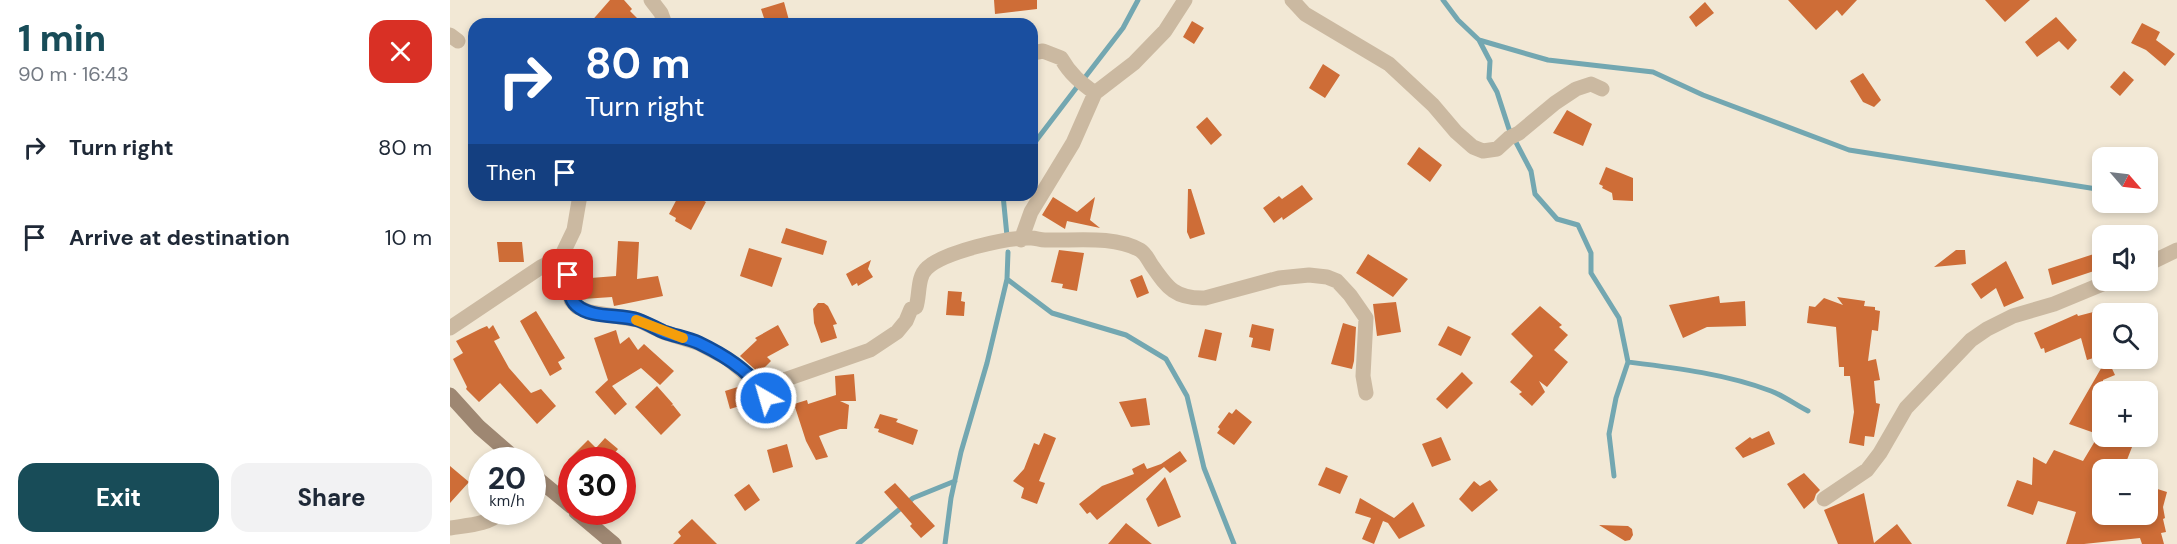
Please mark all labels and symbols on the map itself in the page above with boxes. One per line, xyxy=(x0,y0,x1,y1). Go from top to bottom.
north arrow xyxy=(2092,147,2158,213)
pin xyxy=(542,249,593,300)
position arrow xyxy=(734,366,798,430)
speed limit sign: 30 xyxy=(558,447,636,525)

